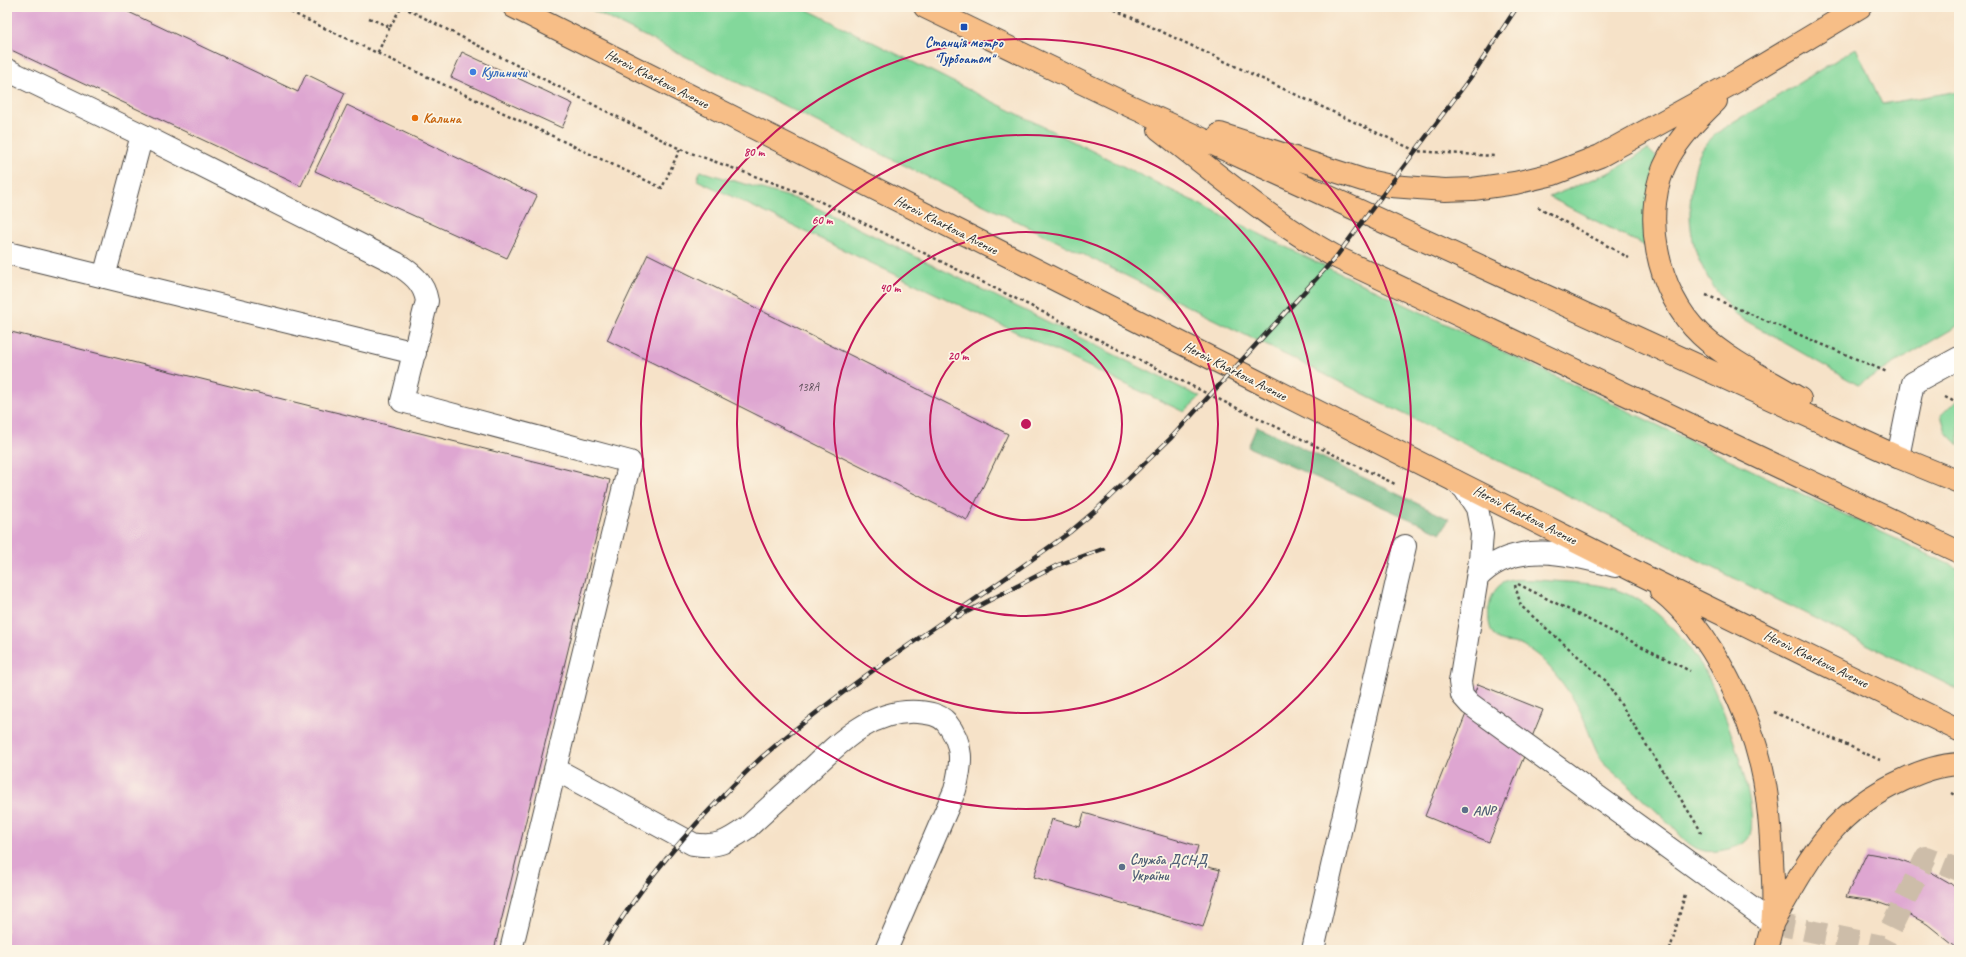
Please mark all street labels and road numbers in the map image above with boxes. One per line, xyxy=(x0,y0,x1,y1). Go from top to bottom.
street label: Heroiv Kharkova Avenue xyxy=(603,46,713,113)
street label: Heroiv Kharkova Avenue xyxy=(892,192,1002,259)
street label: Heroiv Kharkova Avenue xyxy=(1181,338,1291,405)
street label: Heroiv Kharkova Avenue xyxy=(1471,482,1581,549)
street label: Heroiv Kharkova Avenue xyxy=(1761,626,1872,692)

